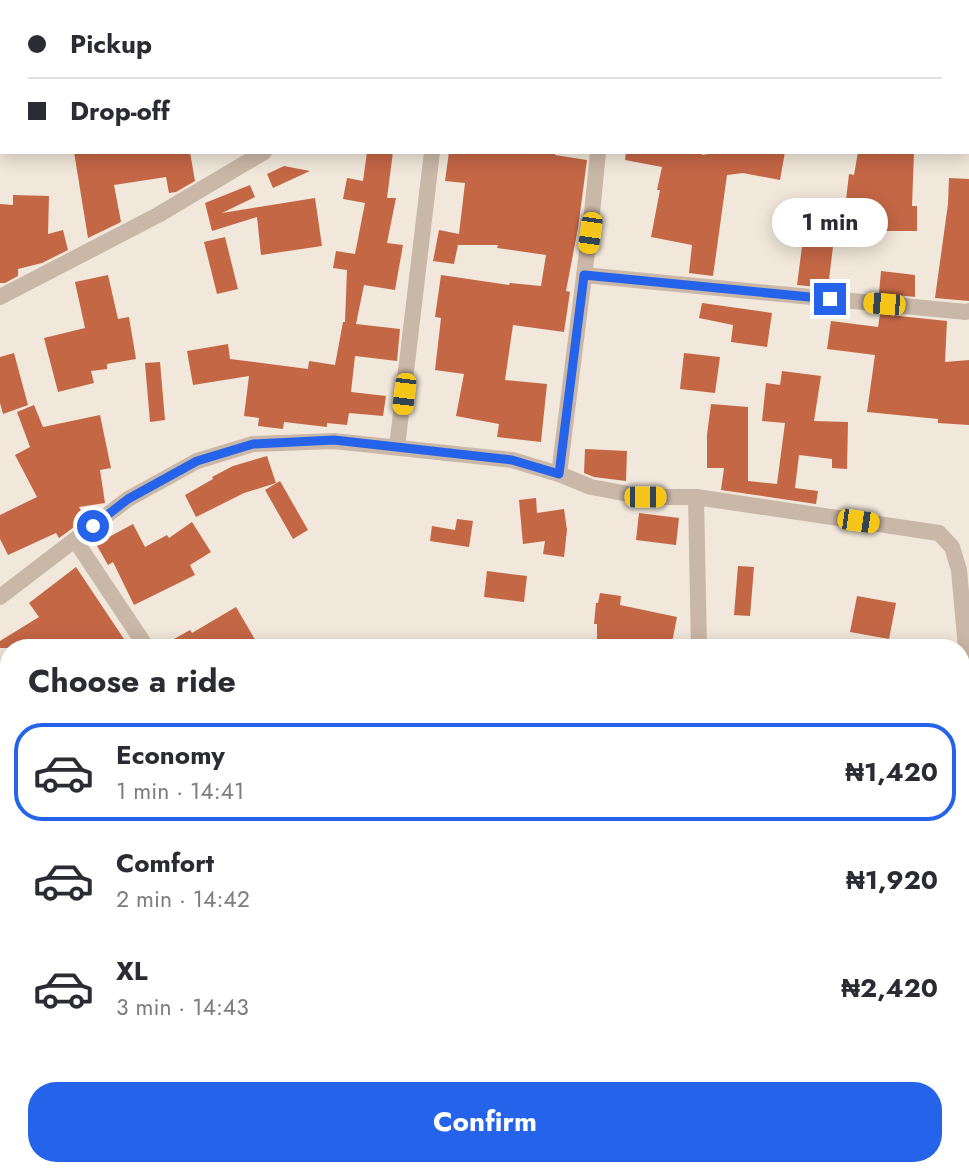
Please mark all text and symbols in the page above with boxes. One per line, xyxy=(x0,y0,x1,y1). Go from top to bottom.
text: Pickup xyxy=(70,25,152,63)
text: Drop-off xyxy=(70,92,170,130)
callout: 1 min xyxy=(772,198,888,246)
text: 1 min xyxy=(801,205,859,239)
car xyxy=(577,211,604,255)
route end xyxy=(814,283,846,315)
car xyxy=(863,292,906,316)
car xyxy=(392,372,417,416)
car xyxy=(625,487,667,508)
car xyxy=(836,508,881,534)
route start xyxy=(77,510,109,542)
text: Choose a ride xyxy=(28,658,236,704)
text: Economy xyxy=(116,736,225,774)
icon: car xyxy=(32,741,95,804)
text: ₦1,420 xyxy=(845,753,938,791)
text: 1 min · 14:41 xyxy=(116,774,244,808)
text: Comfort xyxy=(116,844,214,882)
icon: car xyxy=(32,849,95,912)
text: ₦1,920 xyxy=(846,861,938,899)
text: 2 min · 14:42 xyxy=(116,882,250,916)
text: XL xyxy=(116,952,148,990)
icon: car xyxy=(32,957,95,1020)
text: ₦2,420 xyxy=(841,969,938,1007)
text: 3 min · 14:43 xyxy=(116,990,249,1024)
button: Confirm xyxy=(28,1082,942,1162)

